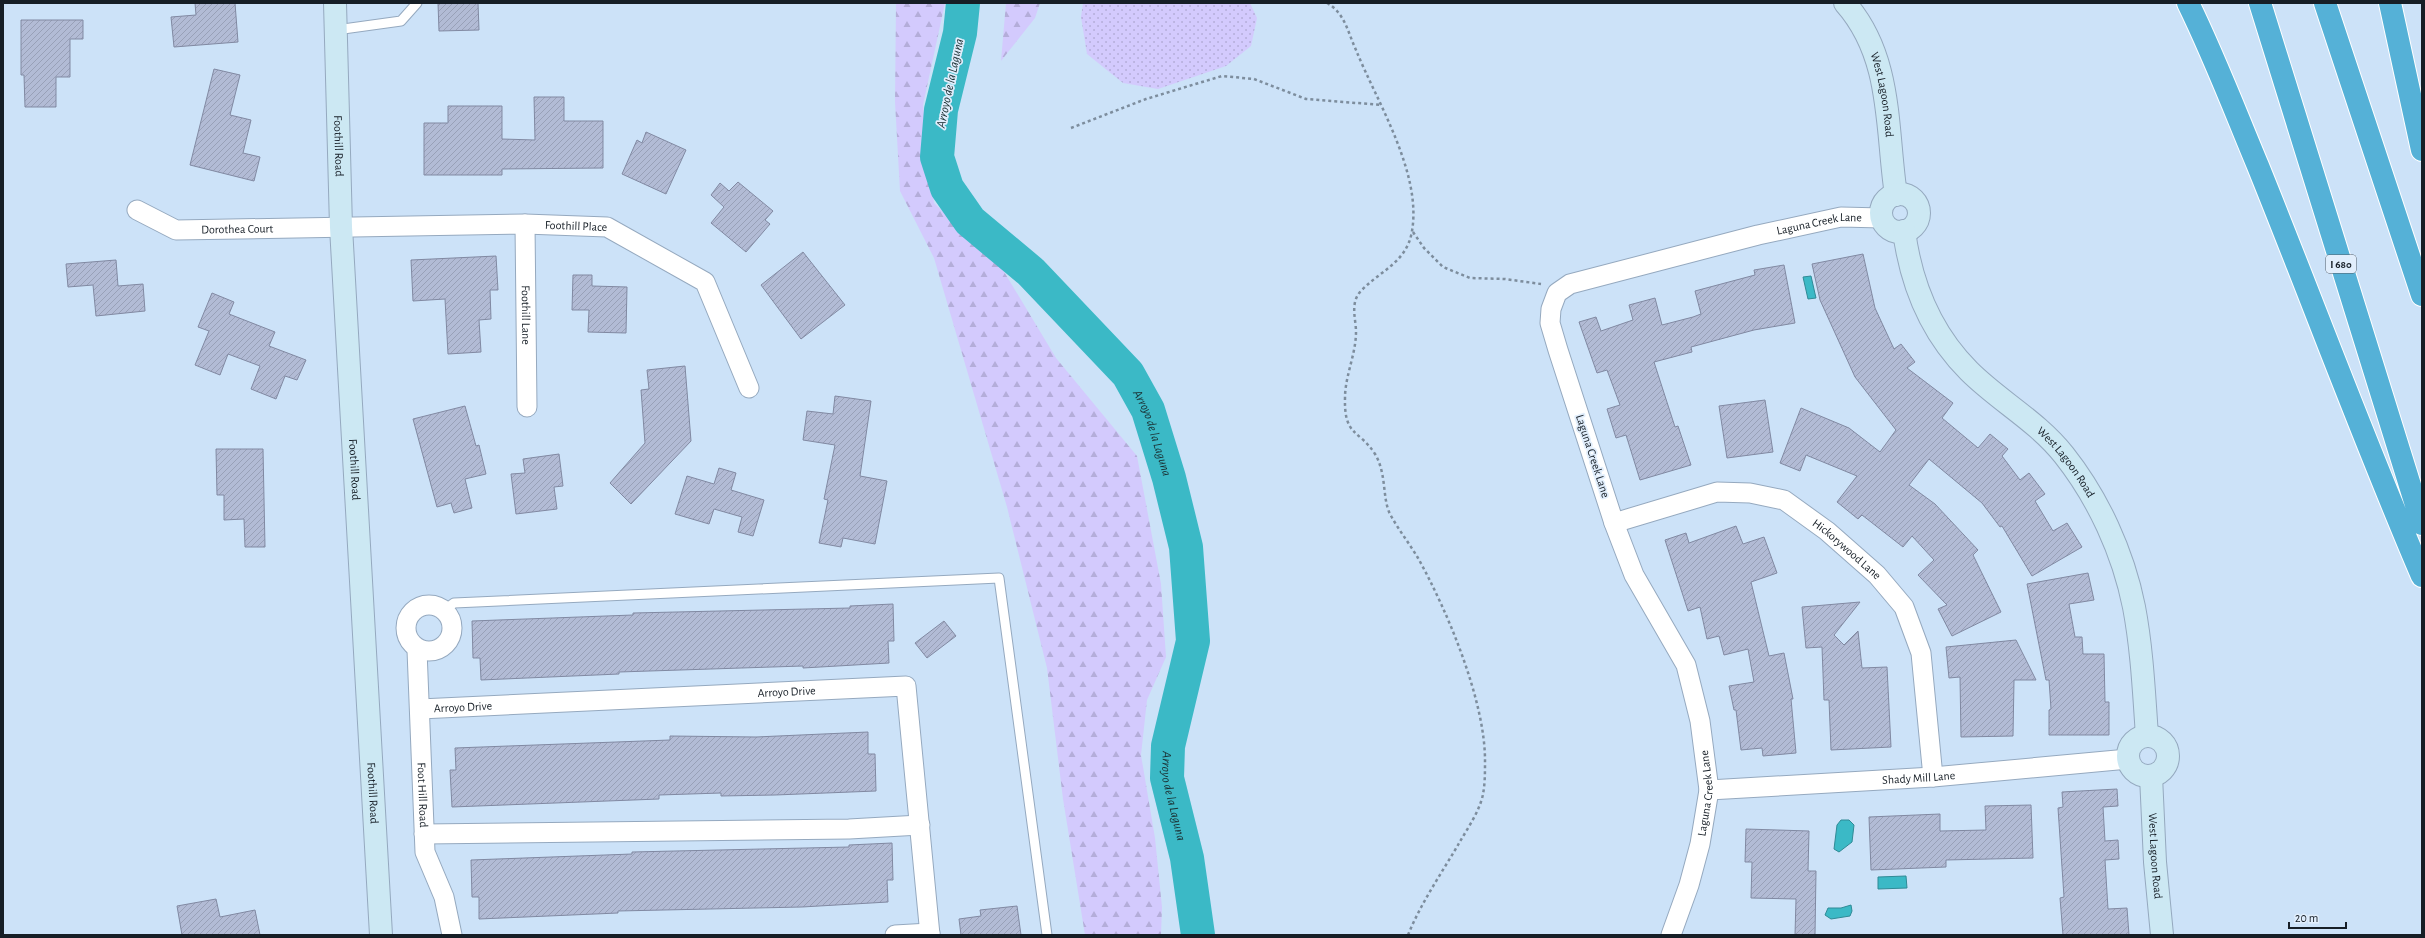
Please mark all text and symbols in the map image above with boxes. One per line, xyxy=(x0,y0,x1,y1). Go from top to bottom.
water label: Arroyo de la Laguna xyxy=(934,37,966,130)
street label: West Lagoon Road xyxy=(1869,51,1896,138)
street label: Foothill Road xyxy=(332,115,346,177)
street label: Laguna Creek Lane xyxy=(1775,211,1862,237)
street label: Foothill Place xyxy=(545,219,608,233)
street label: Dorothea Court xyxy=(201,222,274,236)
road number: I 680 xyxy=(2326,255,2356,273)
street label: Foothill Lane xyxy=(520,285,532,345)
water label: Arroyo de la Laguna xyxy=(1130,387,1173,478)
street label: Laguna Creek Lane xyxy=(1574,413,1612,499)
street label: West Lagoon Road xyxy=(2035,424,2097,499)
street label: Foothill Road xyxy=(347,439,362,501)
street label: Hickorywood Lane xyxy=(1810,517,1884,581)
street label: Arroyo Drive xyxy=(757,684,816,699)
street label: Arroyo Drive xyxy=(434,700,492,714)
street label: Laguna Creek Lane xyxy=(1695,749,1715,837)
water label: Arroyo de la Laguna xyxy=(1159,750,1187,842)
street label: Foothill Road xyxy=(365,762,381,824)
street label: Foot Hill Road xyxy=(415,762,430,828)
street label: Shady Mill Lane xyxy=(1882,769,1956,786)
street label: West Lagoon Road xyxy=(2147,813,2165,899)
scale bar xyxy=(2289,904,2346,930)
text: 20 m xyxy=(2295,912,2318,924)

